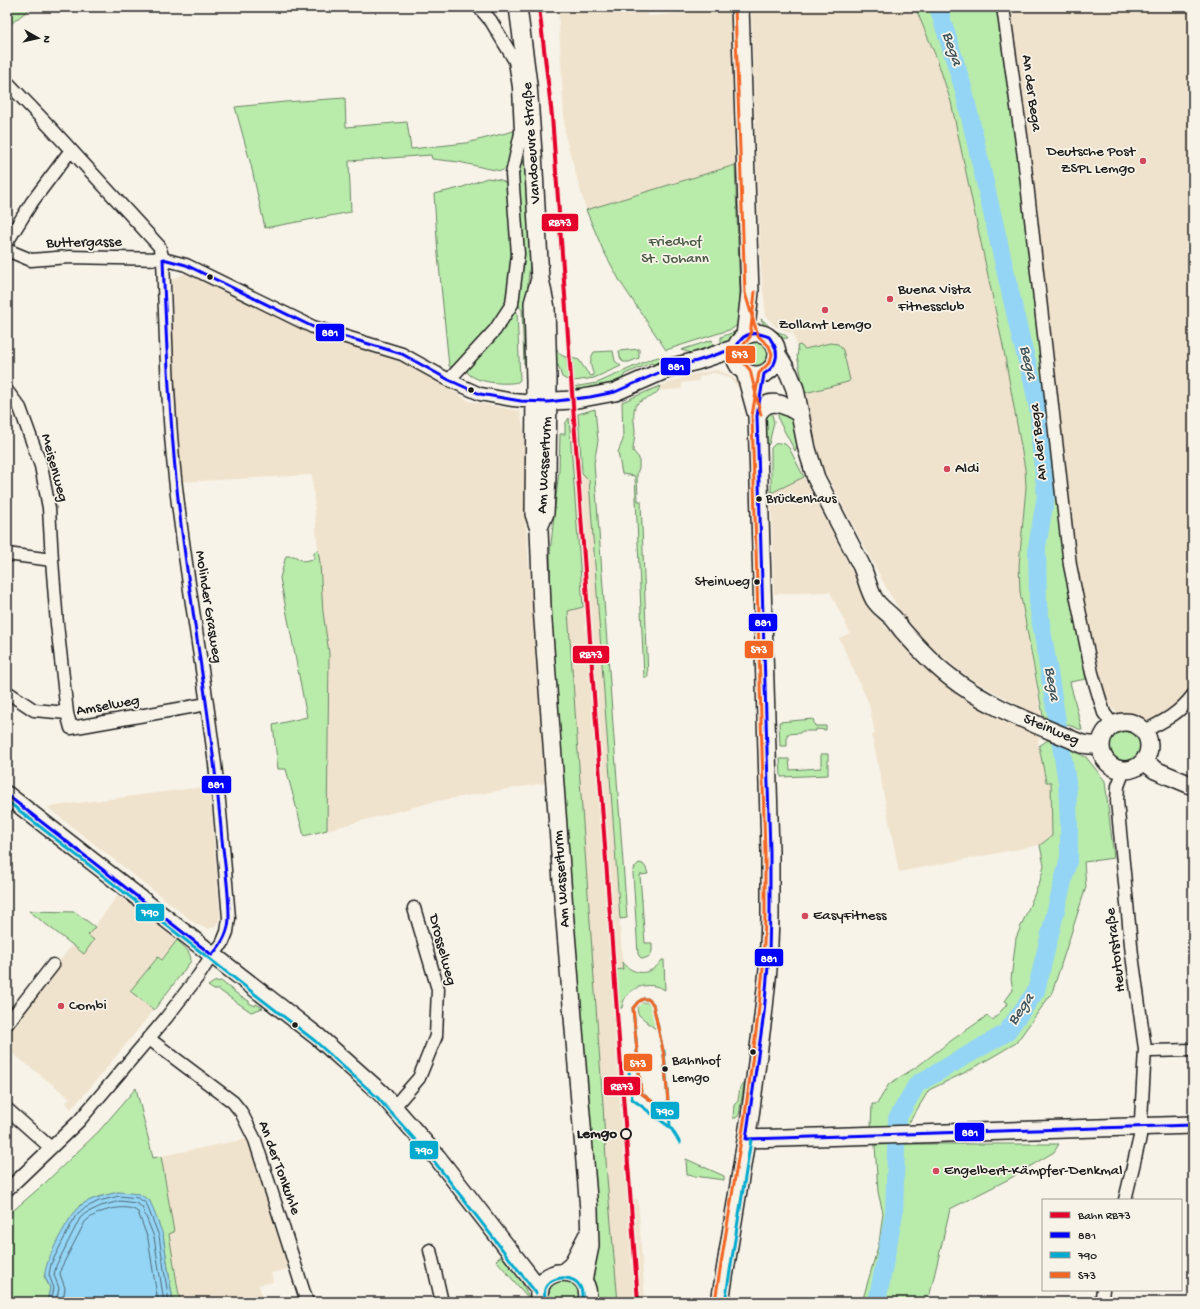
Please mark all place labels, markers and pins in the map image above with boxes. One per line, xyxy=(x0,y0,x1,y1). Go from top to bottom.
place label: Deutsche Post ZSPL Lemgo xyxy=(1046,143,1137,178)
marker: Deutsche Post ZSPL Lemgo xyxy=(1138,156,1148,166)
unlabelled marker xyxy=(205,272,215,282)
place label: Buena Vista Fitnessclub xyxy=(897,281,972,316)
marker: Buena Vista Fitnessclub xyxy=(885,294,895,304)
marker: Zollamt Lemgo xyxy=(820,305,830,315)
place label: Zollamt Lemgo xyxy=(779,316,872,334)
unlabelled marker xyxy=(466,385,476,395)
place label: Aldi xyxy=(955,460,979,478)
marker: Aldi xyxy=(942,464,952,474)
place label: Brückenhaus xyxy=(765,491,837,508)
marker: Brückenhaus xyxy=(754,494,764,504)
place label: Steinweg xyxy=(695,574,750,591)
marker: Steinweg xyxy=(752,577,762,587)
place label: EasyFitness xyxy=(813,907,887,925)
marker: EasyFitness xyxy=(800,911,810,921)
place label: Combi xyxy=(69,997,107,1015)
marker: Combi xyxy=(56,1001,66,1011)
unlabelled marker xyxy=(290,1020,300,1030)
unlabelled marker xyxy=(748,1047,758,1057)
place label: Bahnhof Lemgo xyxy=(671,1053,722,1087)
marker: Bahnhof Lemgo xyxy=(660,1064,670,1074)
place label: Lemgo xyxy=(577,1125,617,1143)
marker: Lemgo xyxy=(620,1128,632,1140)
place label: Engelbert-Kämpfer-Denkmal xyxy=(944,1162,1122,1180)
marker: Engelbert-Kämpfer-Denkmal xyxy=(931,1166,941,1176)

